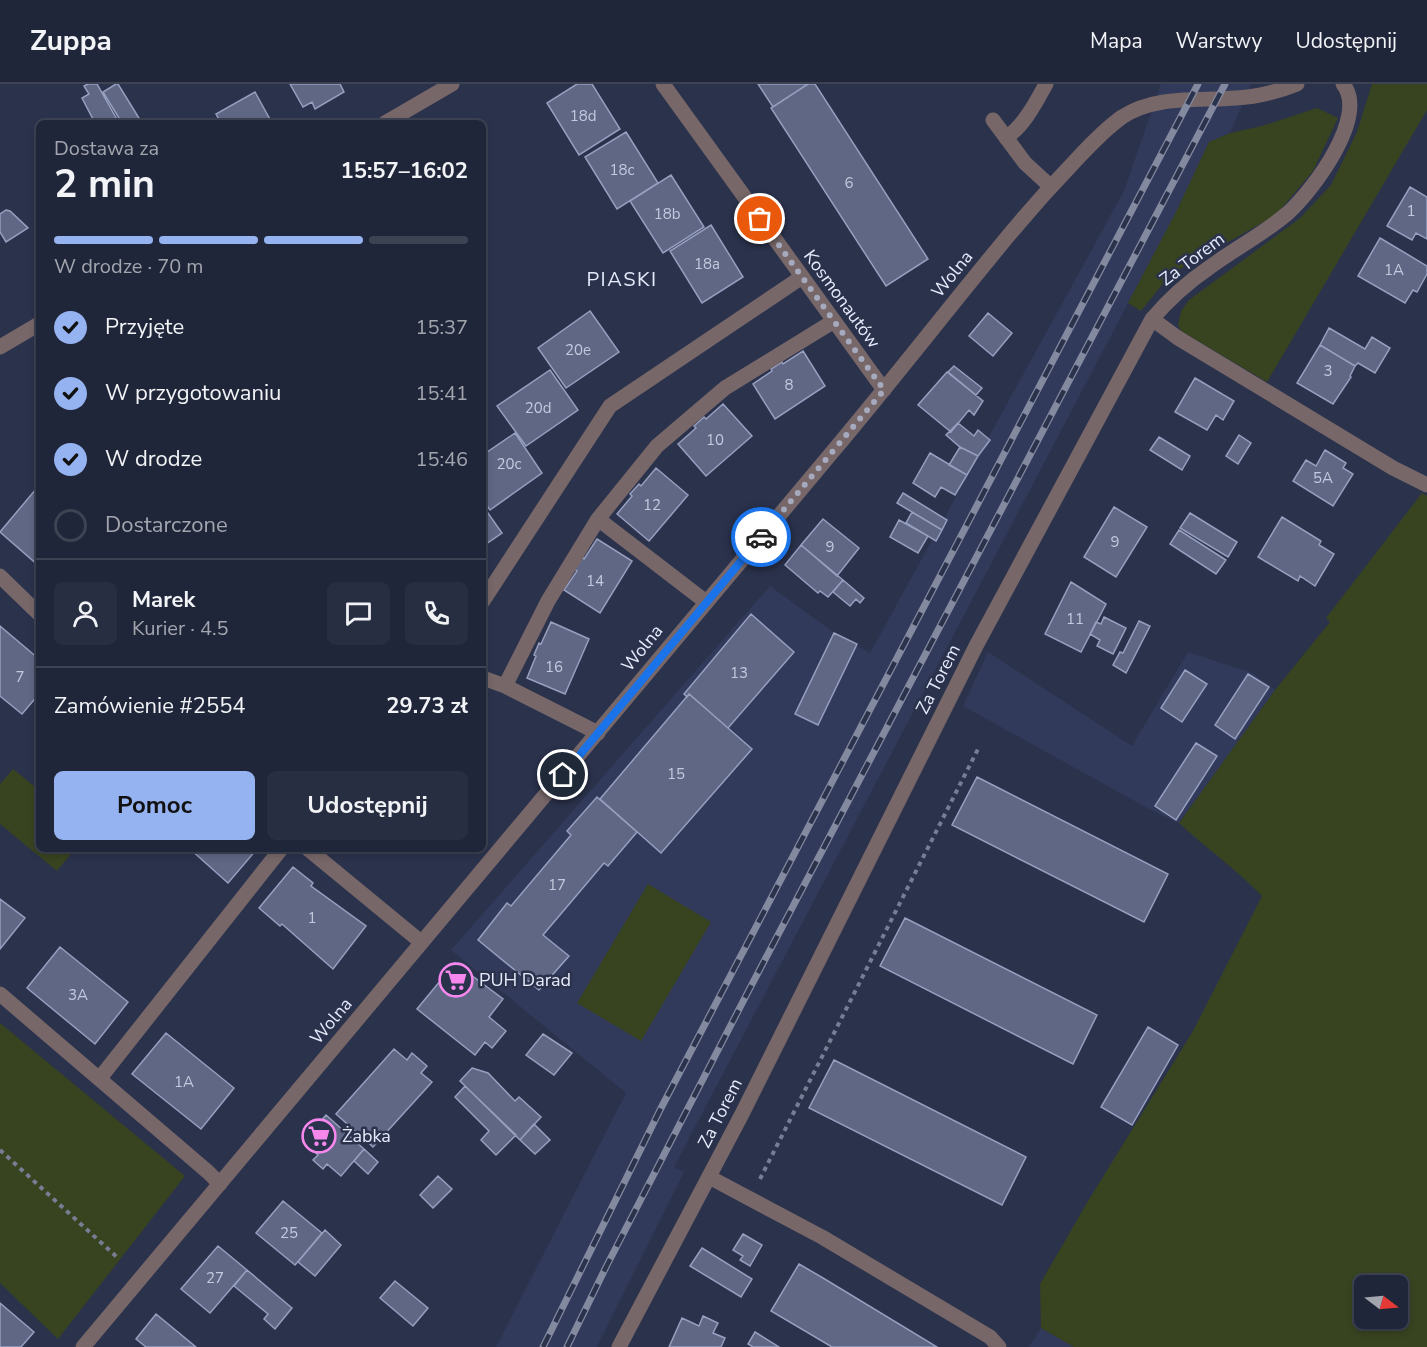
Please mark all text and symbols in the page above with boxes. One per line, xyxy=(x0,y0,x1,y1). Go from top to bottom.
text: Zuppa xyxy=(30,22,112,60)
text: Mapa xyxy=(1090,27,1143,55)
text: Warstwy xyxy=(1176,27,1262,55)
text: Udostępnij xyxy=(1295,27,1397,55)
house number: 18d xyxy=(570,106,596,126)
text: Dostawa za xyxy=(54,135,159,162)
text: 15:57–16:02 xyxy=(340,156,468,186)
text: 2 min xyxy=(54,158,155,211)
house number: 18c xyxy=(610,160,635,180)
house number: 6 xyxy=(844,173,854,193)
pin xyxy=(734,193,785,244)
house number: 1 xyxy=(1406,201,1416,221)
icon: bag xyxy=(743,202,776,235)
house number: 18b xyxy=(654,204,681,224)
street label: Za Torem xyxy=(1155,227,1229,291)
street label: Kosmonautów xyxy=(798,245,886,353)
street label: Wolna xyxy=(926,246,978,302)
text: W drodze · 70 m xyxy=(54,253,203,280)
house number: 18a xyxy=(694,254,720,274)
house number: 1A xyxy=(1384,260,1404,280)
district label: PIASKI xyxy=(586,266,658,293)
icon: check xyxy=(54,311,87,344)
text: Przyjęte xyxy=(105,312,184,342)
text: 15:37 xyxy=(415,314,468,341)
house number: 20e xyxy=(565,340,591,360)
house number: 3 xyxy=(1323,361,1333,381)
house number: 8 xyxy=(784,375,794,395)
icon: check xyxy=(54,377,87,410)
text: W przygotowaniu xyxy=(105,378,281,408)
text: 15:41 xyxy=(415,380,468,407)
house number: 20d xyxy=(525,398,551,418)
house number: 10 xyxy=(706,430,724,450)
icon: check xyxy=(54,443,87,476)
text: W drodze xyxy=(105,444,202,474)
text: 15:46 xyxy=(415,446,468,473)
house number: 20c xyxy=(497,454,522,474)
house number: 5A xyxy=(1313,468,1333,488)
house number: 12 xyxy=(643,495,661,515)
courier xyxy=(731,507,791,567)
text: Dostarczone xyxy=(105,510,228,540)
icon: car xyxy=(745,521,778,554)
house number: 9 xyxy=(1110,532,1120,552)
house number: 9 xyxy=(825,537,835,557)
house number: 14 xyxy=(586,571,604,591)
button: person xyxy=(54,582,117,645)
button: chat xyxy=(327,582,390,645)
button: phone xyxy=(405,582,468,645)
text: Marek xyxy=(132,585,195,615)
house number: 11 xyxy=(1066,609,1084,629)
text: Kurier · 4.5 xyxy=(132,615,229,642)
street label: Wolna xyxy=(616,620,668,676)
street label: Za Torem xyxy=(910,640,966,718)
house number: 16 xyxy=(545,657,563,677)
house number: 13 xyxy=(730,663,748,683)
house number: 7 xyxy=(15,667,25,687)
text: Zamówienie #2554 xyxy=(54,691,246,721)
text: 29.73 zł xyxy=(386,691,468,721)
pin xyxy=(537,749,588,800)
icon: home xyxy=(546,758,579,791)
house number: 15 xyxy=(667,764,685,784)
button: Pomoc xyxy=(54,771,255,840)
button: Udostępnij xyxy=(267,771,468,840)
house number: 17 xyxy=(548,875,566,895)
house number: 1 xyxy=(307,908,317,928)
supermarket icon: PUH Darad xyxy=(438,962,474,998)
place label: PUH Darad xyxy=(479,968,571,992)
house number: 3A xyxy=(68,985,88,1005)
street label: Wolna xyxy=(304,993,358,1049)
house number: 1A xyxy=(174,1072,194,1092)
street label: Za Torem xyxy=(692,1074,748,1152)
supermarket icon: Żabka xyxy=(301,1118,337,1154)
place label: Żabka xyxy=(342,1124,391,1148)
house number: 25 xyxy=(280,1223,298,1243)
house number: 27 xyxy=(206,1268,224,1288)
north arrow xyxy=(1354,1275,1408,1329)
map controls xyxy=(1354,1275,1408,1329)

